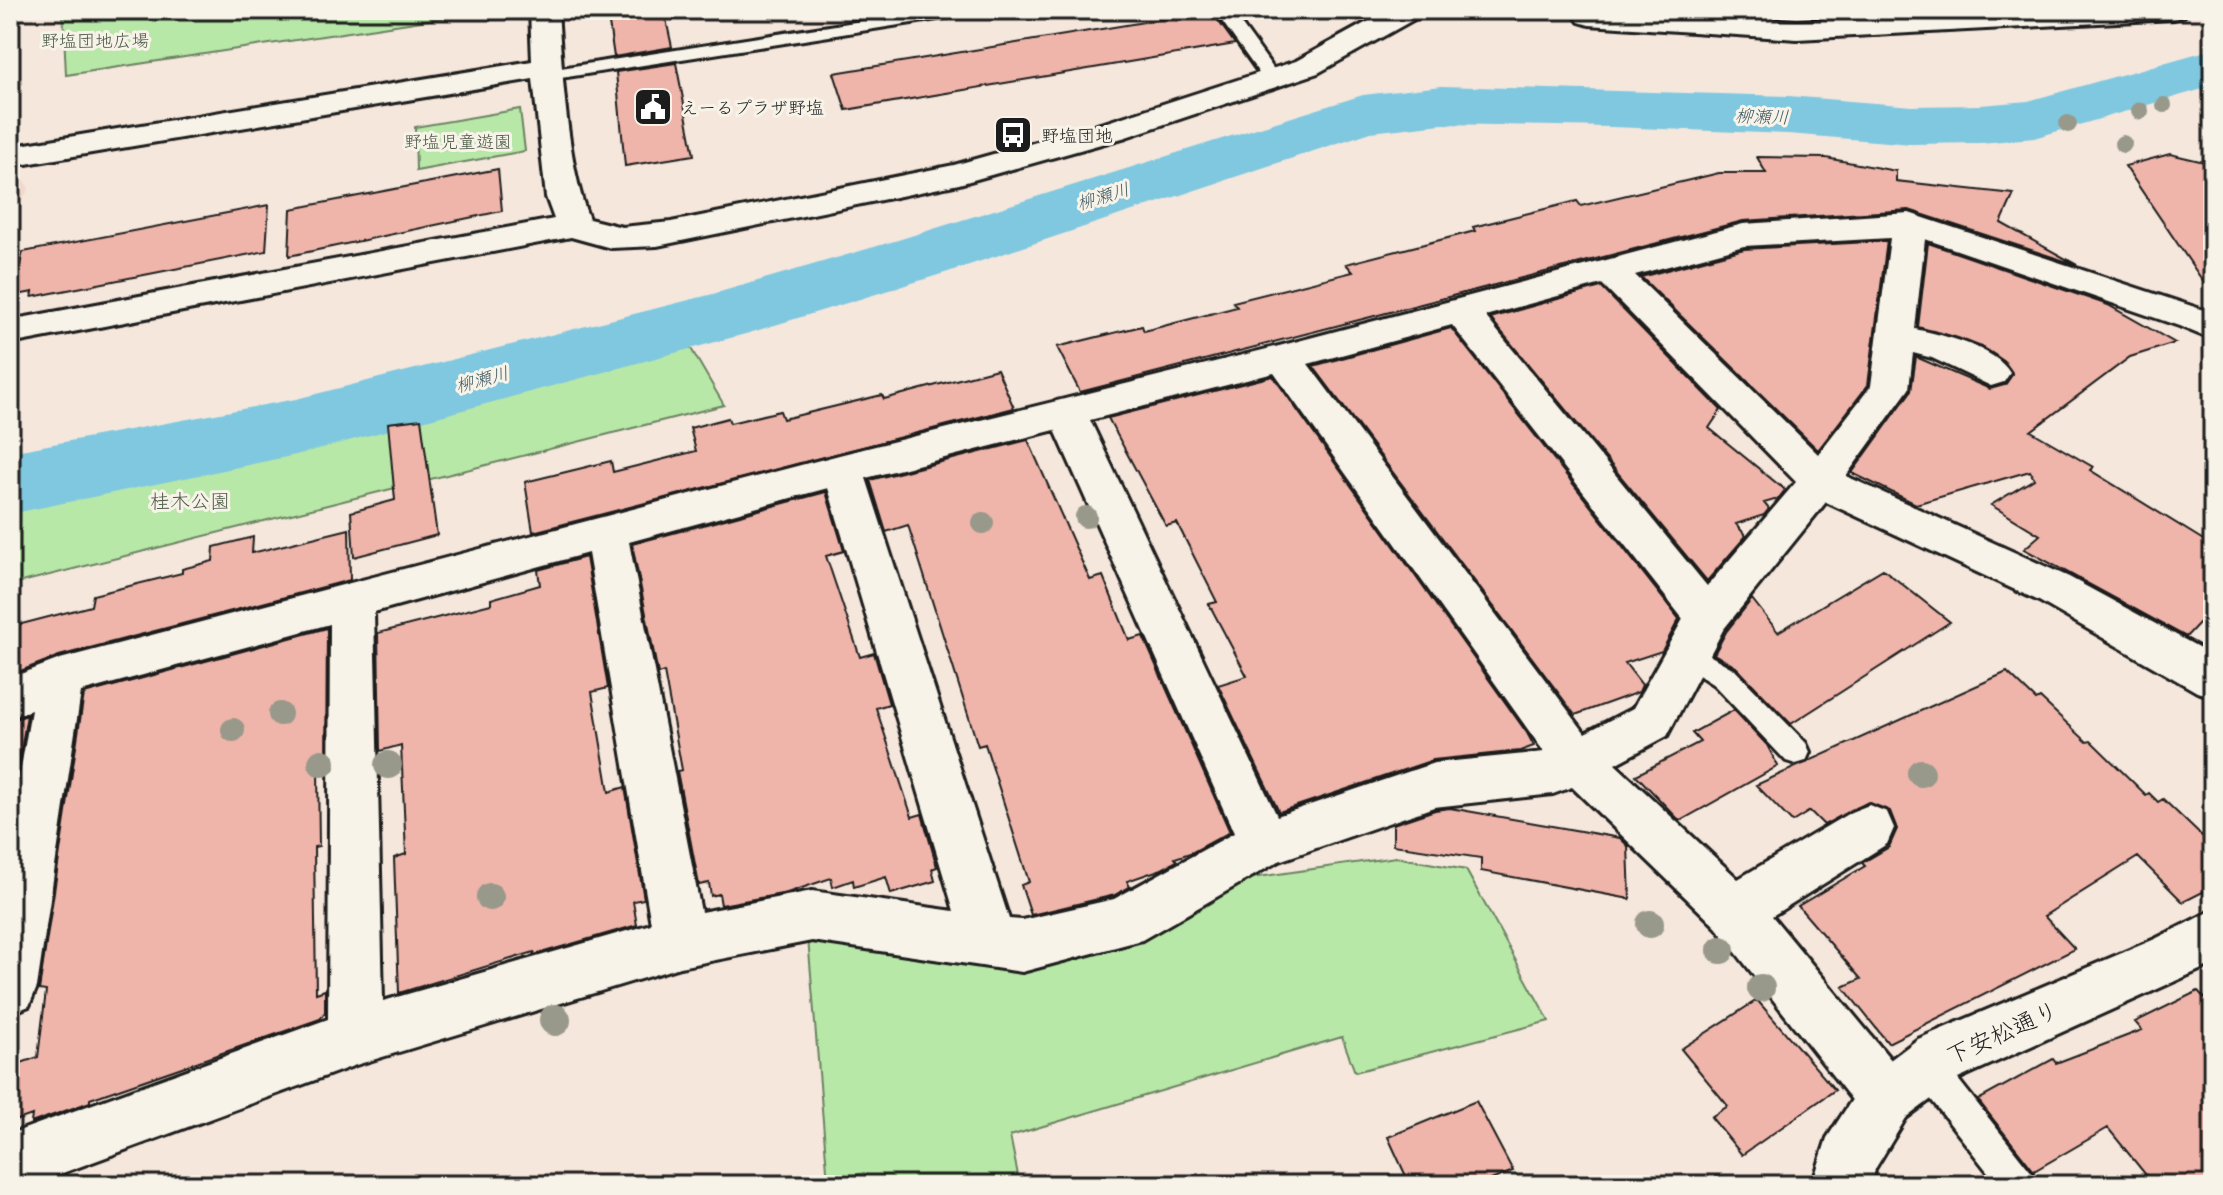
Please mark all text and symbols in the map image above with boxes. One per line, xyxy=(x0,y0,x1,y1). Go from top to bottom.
park label: 野塩団地広場 xyxy=(41,29,149,52)
public building icon: えーるプラザ野塩 xyxy=(632,86,674,128)
place label: えーるプラザ野塩 xyxy=(681,96,824,119)
water label: 柳瀬川 xyxy=(1735,104,1789,128)
bus stop icon: 野塩団地 xyxy=(992,114,1034,156)
place label: 野塩団地 xyxy=(1041,124,1113,147)
park label: 野塩児童遊園 xyxy=(404,130,512,153)
water label: 柳瀬川 xyxy=(1074,177,1132,215)
water label: 柳瀬川 xyxy=(453,361,511,397)
park label: 桂木公園 xyxy=(150,488,230,513)
street label: 下安松通り xyxy=(1941,994,2063,1070)

